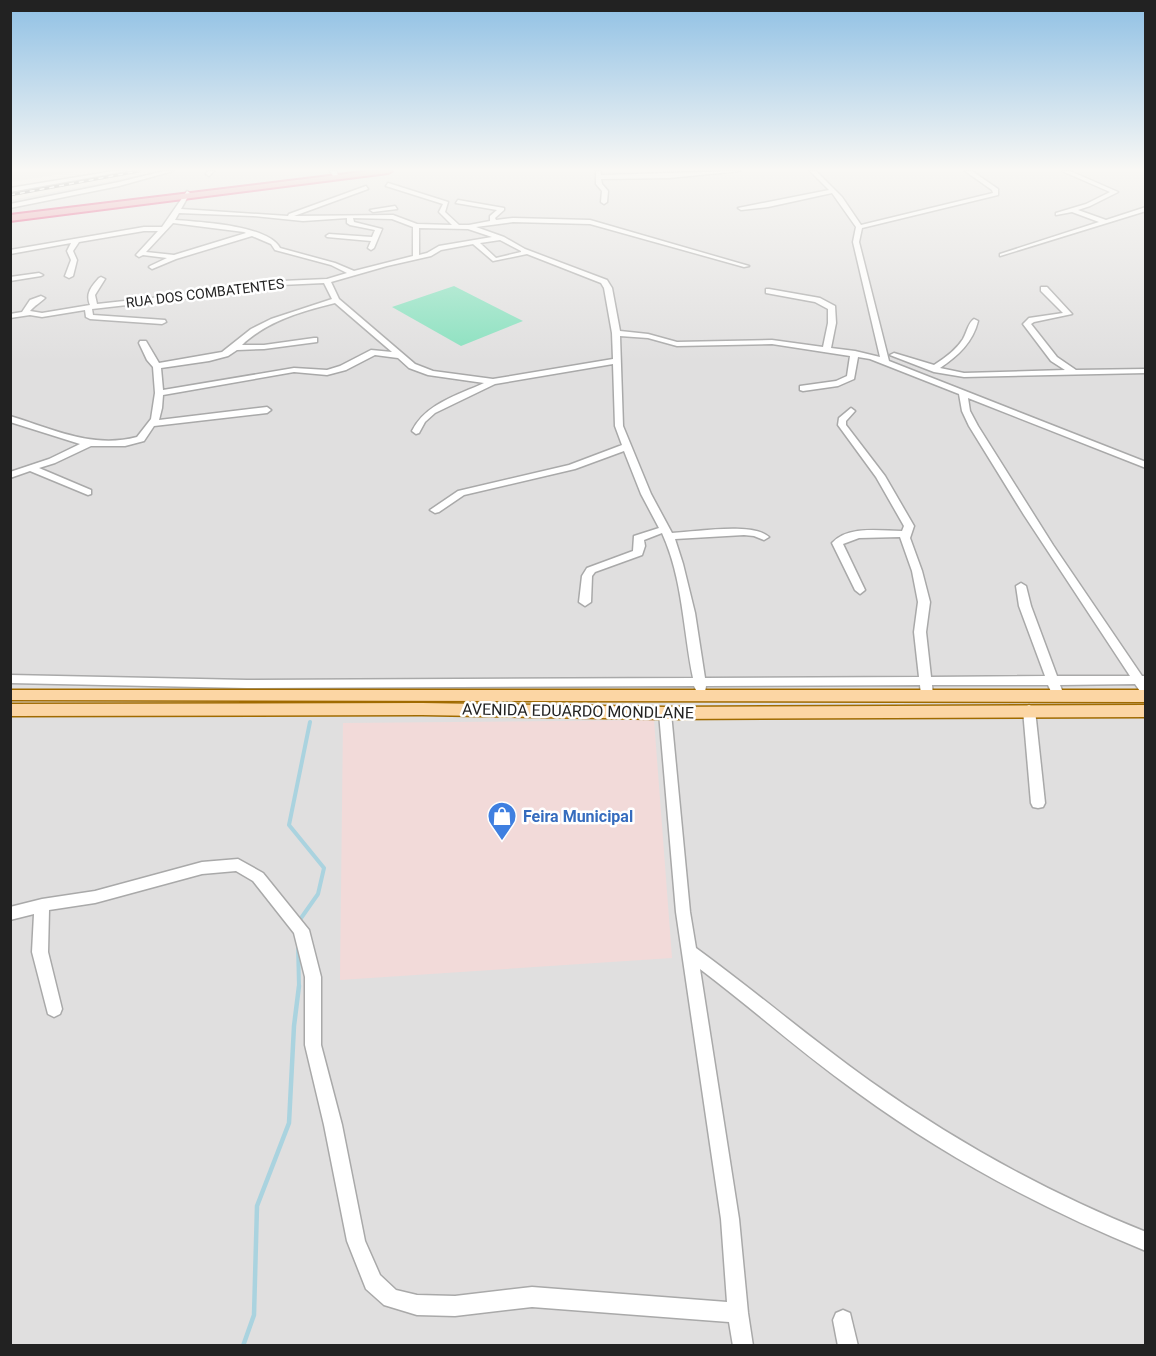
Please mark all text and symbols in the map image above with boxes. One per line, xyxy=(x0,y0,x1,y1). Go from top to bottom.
street label: RUA DOS COMBATENTES xyxy=(125,275,285,311)
street label: AVENIDA EDUARDO MONDLANE xyxy=(462,699,694,723)
shop icon: Feira Municipal xyxy=(486,800,518,842)
place label: Feira Municipal xyxy=(523,807,633,826)

